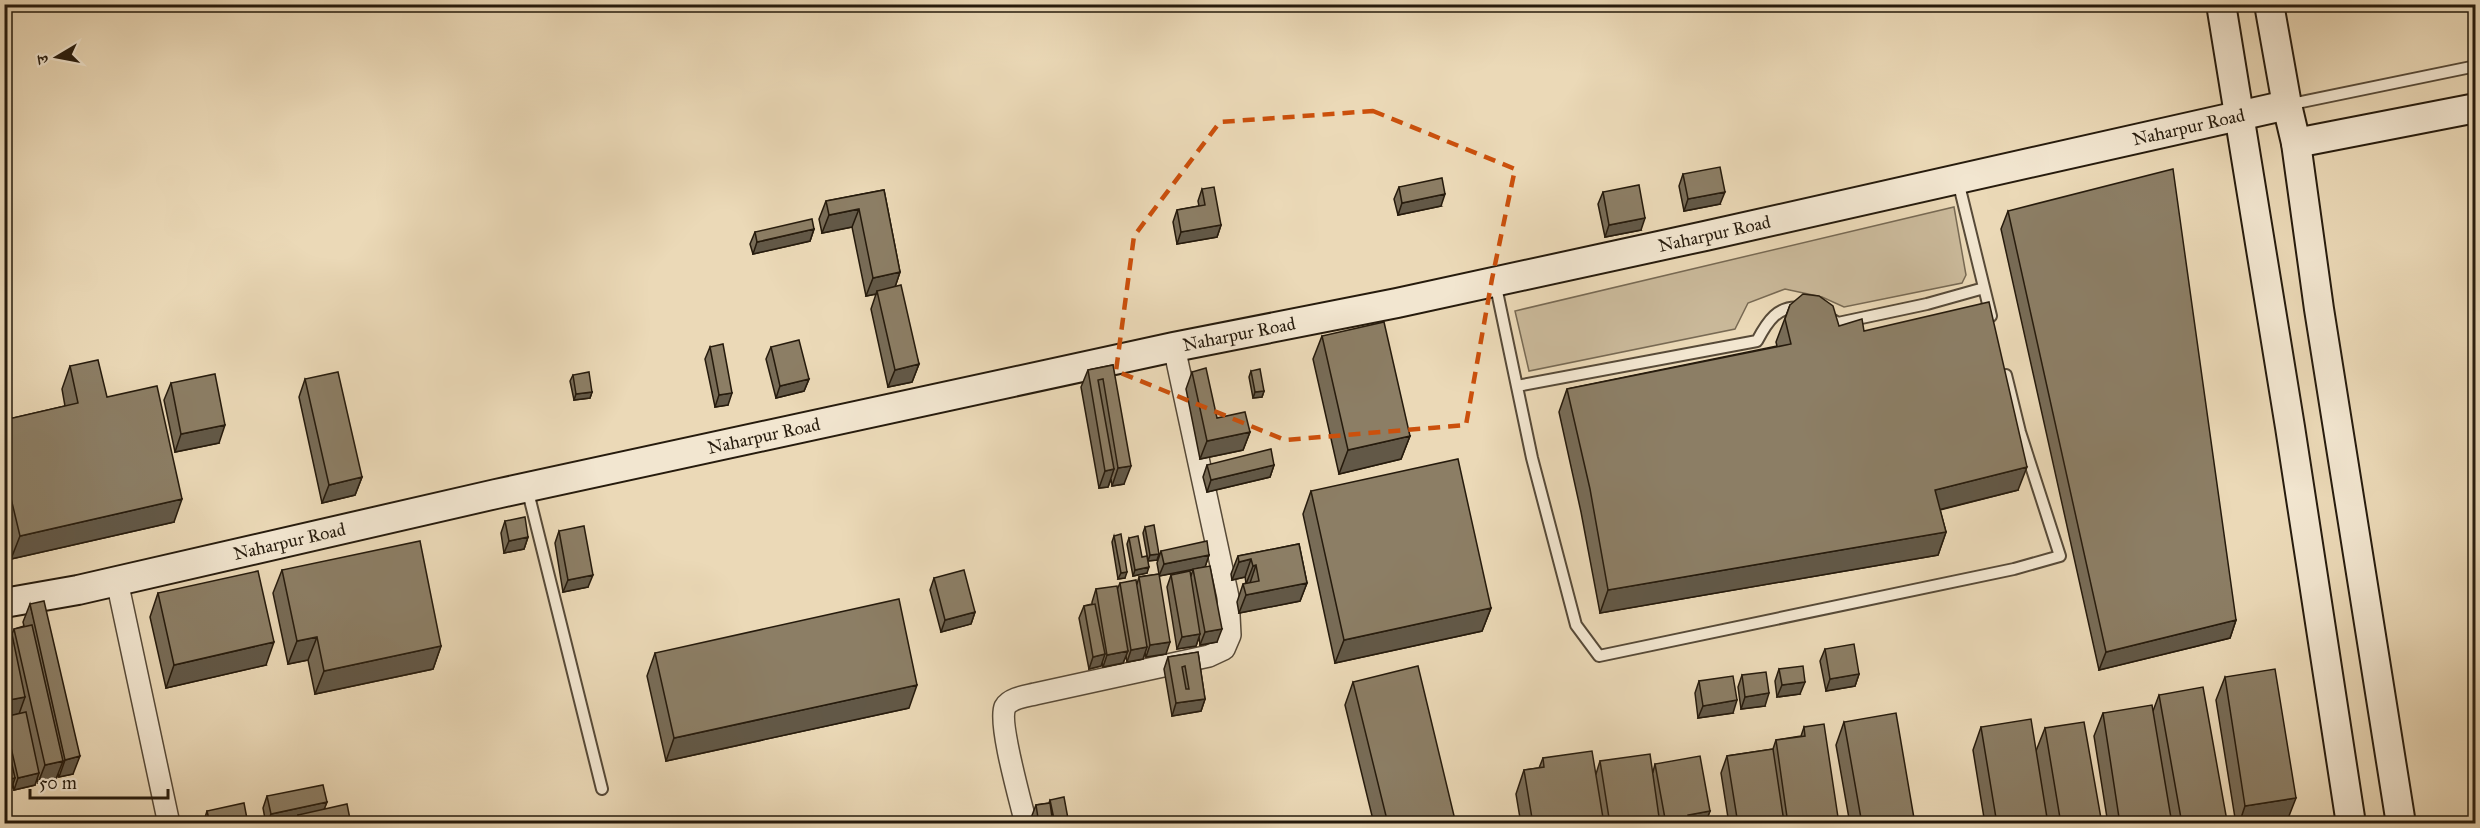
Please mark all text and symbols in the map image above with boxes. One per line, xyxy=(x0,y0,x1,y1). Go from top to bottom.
north arrow xyxy=(27,27,87,87)
text: उ xyxy=(32,52,53,66)
street label: Naharpur Road xyxy=(2130,104,2247,150)
street label: Naharpur Road xyxy=(1656,211,1773,257)
street label: Naharpur Road xyxy=(1181,312,1297,356)
street label: Naharpur Road xyxy=(705,413,822,459)
street label: Naharpur Road xyxy=(231,518,348,565)
scale bar xyxy=(30,762,168,800)
text: 50 m xyxy=(39,772,77,794)

